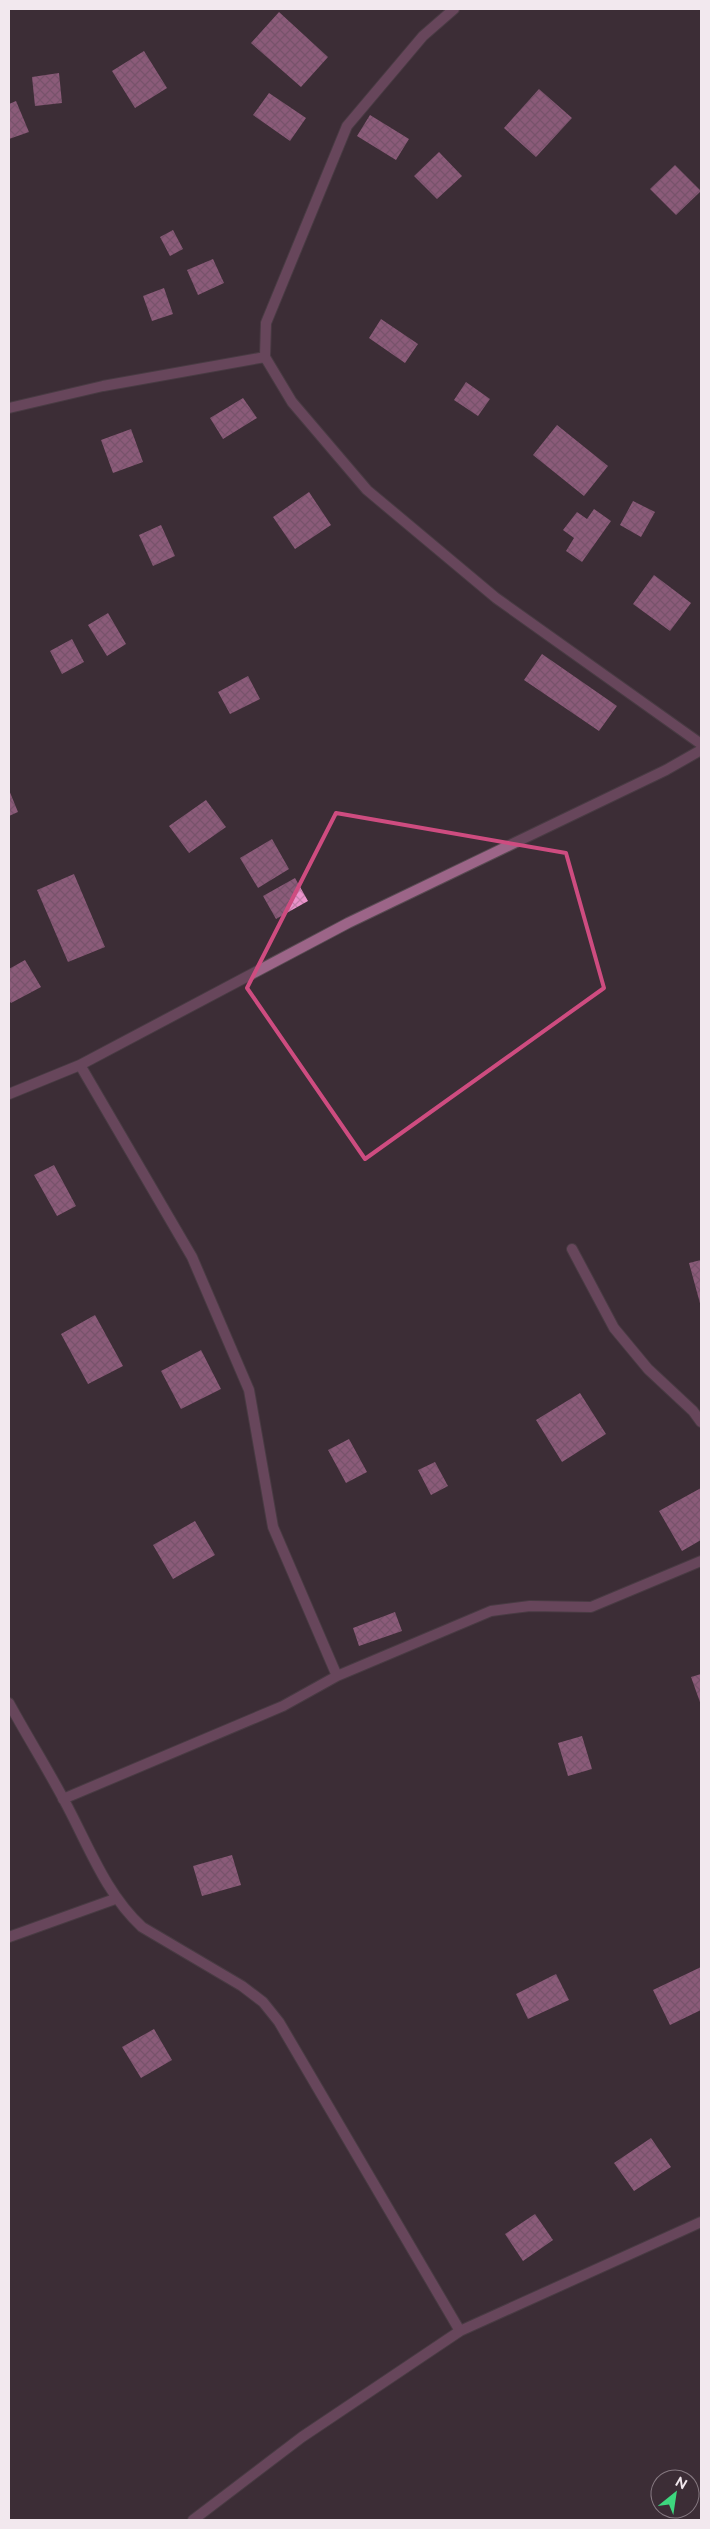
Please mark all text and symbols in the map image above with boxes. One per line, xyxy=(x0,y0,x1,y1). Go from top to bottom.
north arrow xyxy=(650,2469,700,2519)
text: N xyxy=(673,2473,690,2492)

